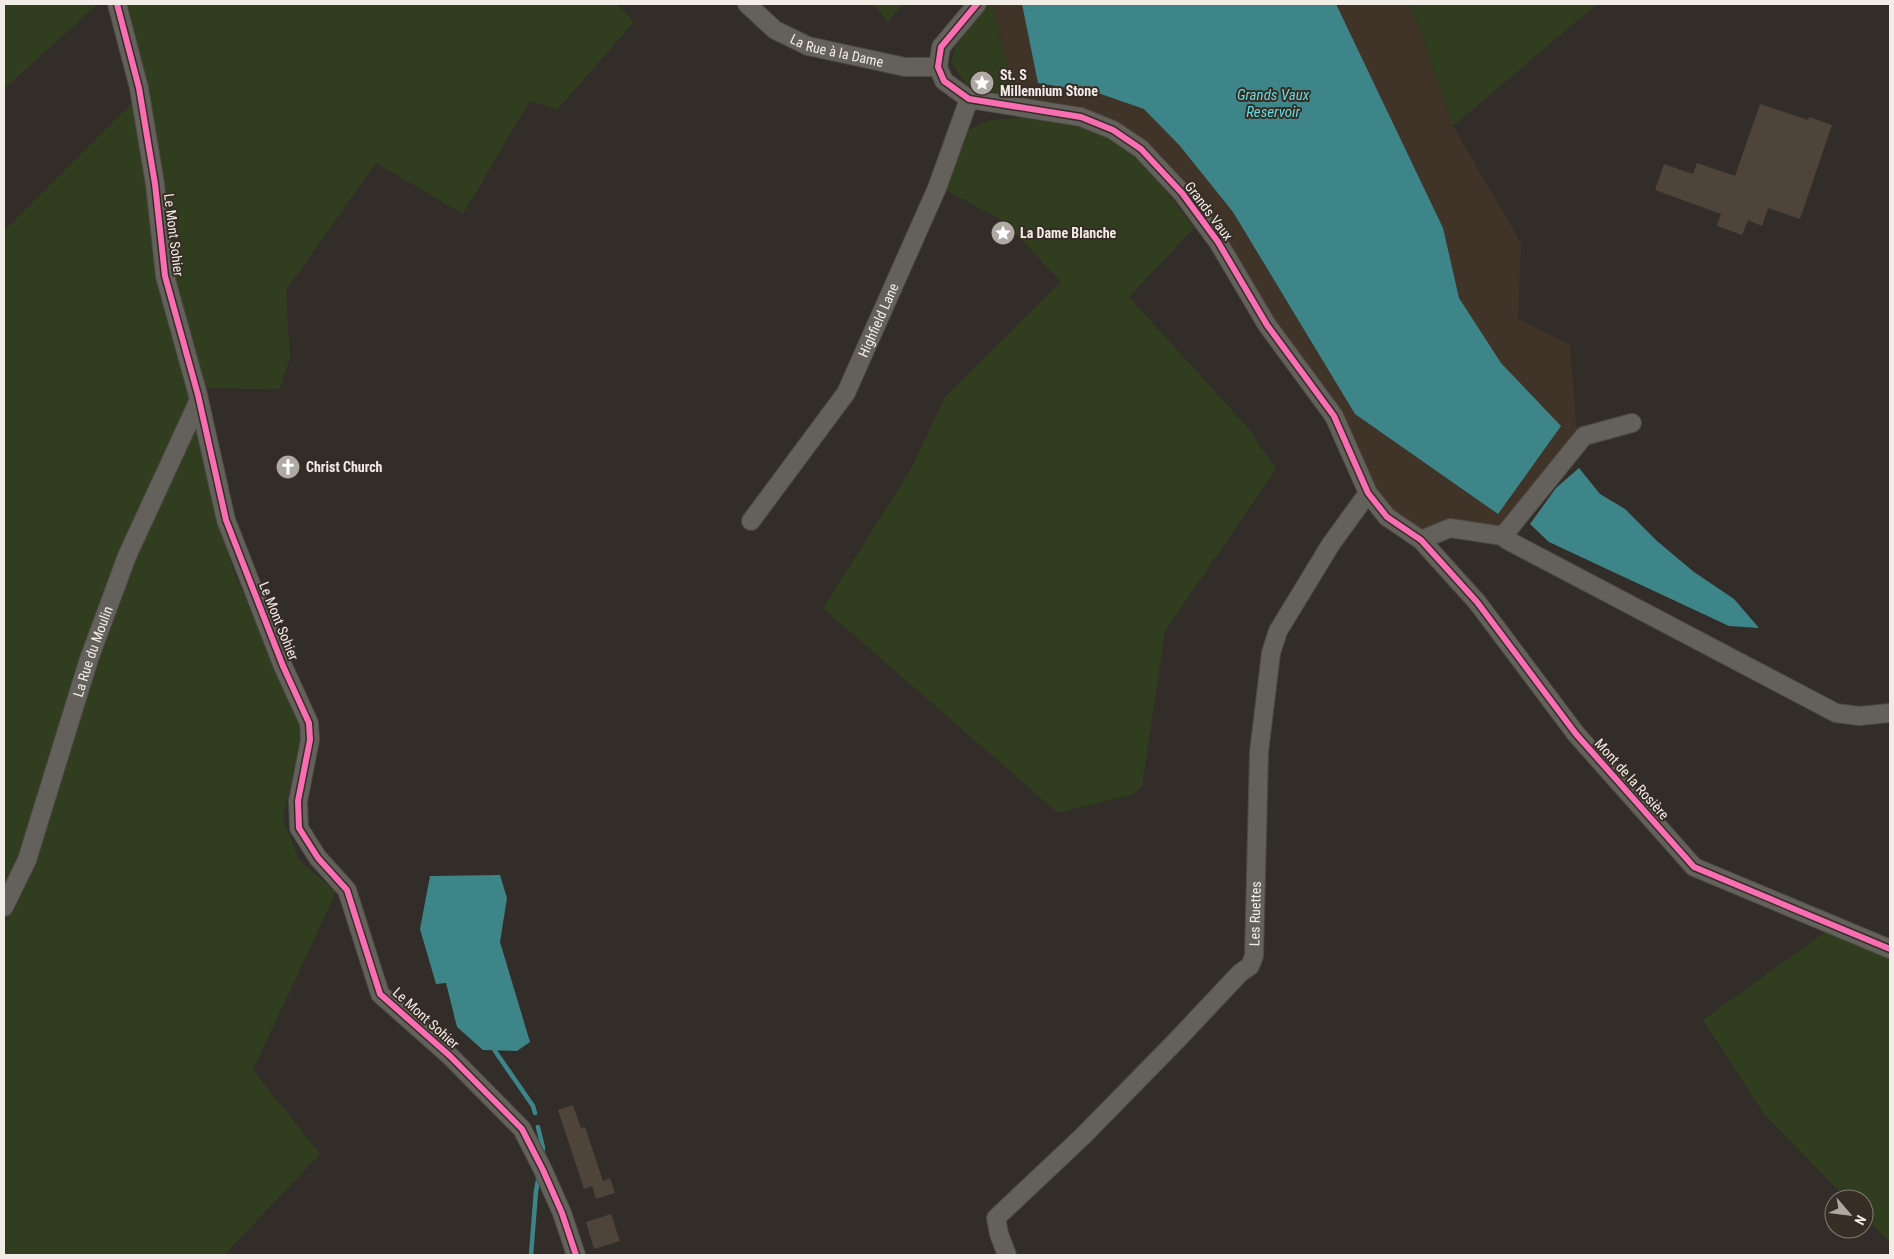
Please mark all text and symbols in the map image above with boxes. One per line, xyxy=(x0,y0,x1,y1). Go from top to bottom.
street label: La Rue à la Dame xyxy=(788,31,885,70)
place label: St. S Millennium Stone xyxy=(1000,67,1098,99)
place icon: St. S Millennium Stone xyxy=(969,70,995,96)
water label: Grands Vaux Reservoir xyxy=(1237,86,1310,121)
street label: Grands Vaux xyxy=(1182,178,1236,244)
street label: Le Mont Sohier xyxy=(161,193,187,277)
place icon: La Dame Blanche xyxy=(990,220,1016,246)
place label: La Dame Blanche xyxy=(1020,225,1117,241)
street label: Highfield Lane xyxy=(855,280,902,360)
church icon: Christ Church xyxy=(275,454,301,480)
place label: Christ Church xyxy=(306,459,383,475)
street label: Le Mont Sohier xyxy=(256,579,302,663)
street label: La Rue du Moulin xyxy=(70,604,116,699)
street label: Mont de la Rosière xyxy=(1592,735,1673,823)
street label: Les Ruettes xyxy=(1246,881,1264,946)
street label: Le Mont Sohier xyxy=(390,984,462,1052)
north arrow xyxy=(1824,1189,1874,1239)
text: N xyxy=(1851,1213,1870,1228)

